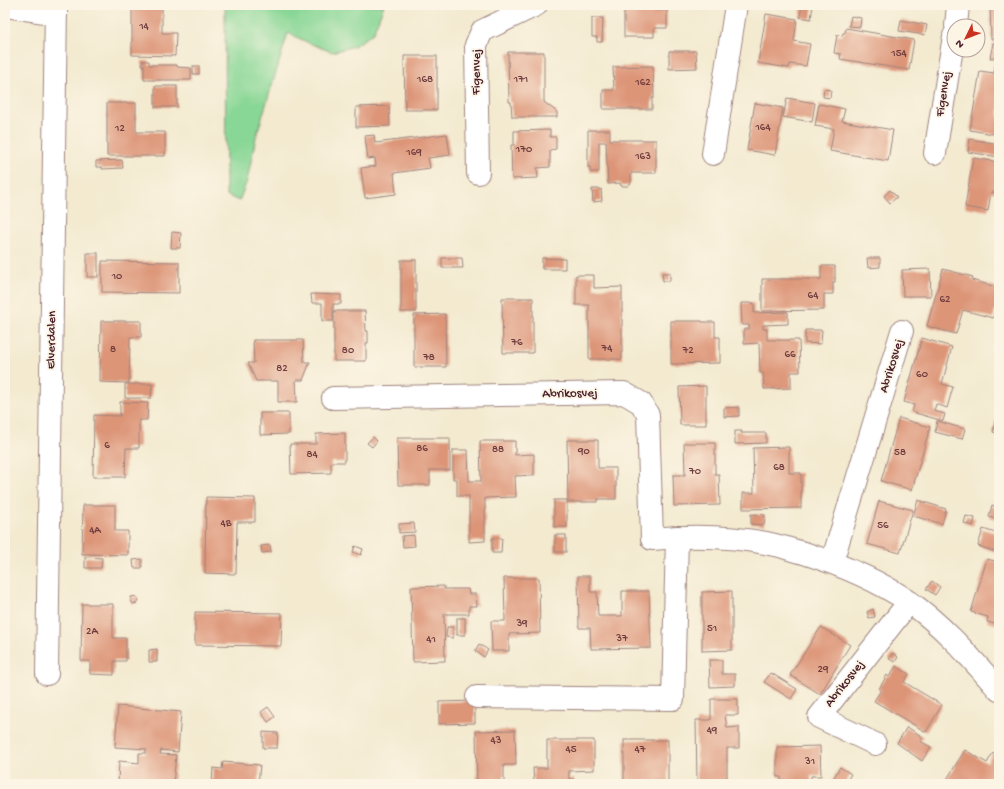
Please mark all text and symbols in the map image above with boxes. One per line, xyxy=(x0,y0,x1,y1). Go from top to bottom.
north arrow xyxy=(946,18,986,58)
house number: 14 xyxy=(138,21,150,33)
text: N xyxy=(953,37,967,50)
house number: 154 xyxy=(890,48,908,60)
street label: Figenvej xyxy=(469,49,485,96)
street label: Figenvej xyxy=(933,70,955,119)
house number: 168 xyxy=(416,74,433,86)
house number: 171 xyxy=(513,74,528,86)
house number: 162 xyxy=(634,77,651,89)
house number: 164 xyxy=(754,122,771,134)
house number: 12 xyxy=(114,123,126,135)
house number: 170 xyxy=(515,144,532,156)
house number: 169 xyxy=(405,147,422,159)
house number: 163 xyxy=(634,151,651,163)
house number: 10 xyxy=(111,271,122,283)
house number: 64 xyxy=(808,290,819,302)
house number: 62 xyxy=(940,294,951,306)
street label: Elverdalen xyxy=(44,310,60,369)
house number: 76 xyxy=(510,337,523,349)
street label: Abrikosvej xyxy=(877,337,907,395)
house number: 74 xyxy=(601,343,613,355)
house number: 8 xyxy=(110,344,116,356)
house number: 80 xyxy=(342,345,354,357)
house number: 72 xyxy=(681,345,694,357)
house number: 66 xyxy=(784,349,796,361)
house number: 78 xyxy=(422,352,435,364)
house number: 82 xyxy=(276,363,288,375)
house number: 60 xyxy=(916,369,928,381)
street label: Abrikosvej xyxy=(542,386,598,402)
house number: 6 xyxy=(104,440,110,452)
house number: 86 xyxy=(416,443,428,455)
house number: 88 xyxy=(492,444,504,456)
house number: 90 xyxy=(577,446,590,458)
house number: 58 xyxy=(894,447,906,459)
house number: 84 xyxy=(306,449,318,461)
house number: 68 xyxy=(773,462,785,474)
house number: 70 xyxy=(688,466,701,478)
house number: 4B xyxy=(221,518,232,530)
house number: 56 xyxy=(877,520,889,532)
house number: 4A xyxy=(89,525,101,537)
house number: 39 xyxy=(515,618,528,630)
house number: 51 xyxy=(707,623,717,635)
house number: 2A xyxy=(86,626,98,638)
house number: 37 xyxy=(615,633,628,645)
house number: 41 xyxy=(426,634,436,646)
street label: Abrikosvej xyxy=(822,658,868,710)
house number: 29 xyxy=(818,664,829,676)
house number: 49 xyxy=(707,725,718,737)
house number: 43 xyxy=(491,735,502,747)
house number: 45 xyxy=(566,744,577,756)
house number: 47 xyxy=(635,744,646,756)
house number: 31 xyxy=(804,756,815,768)

